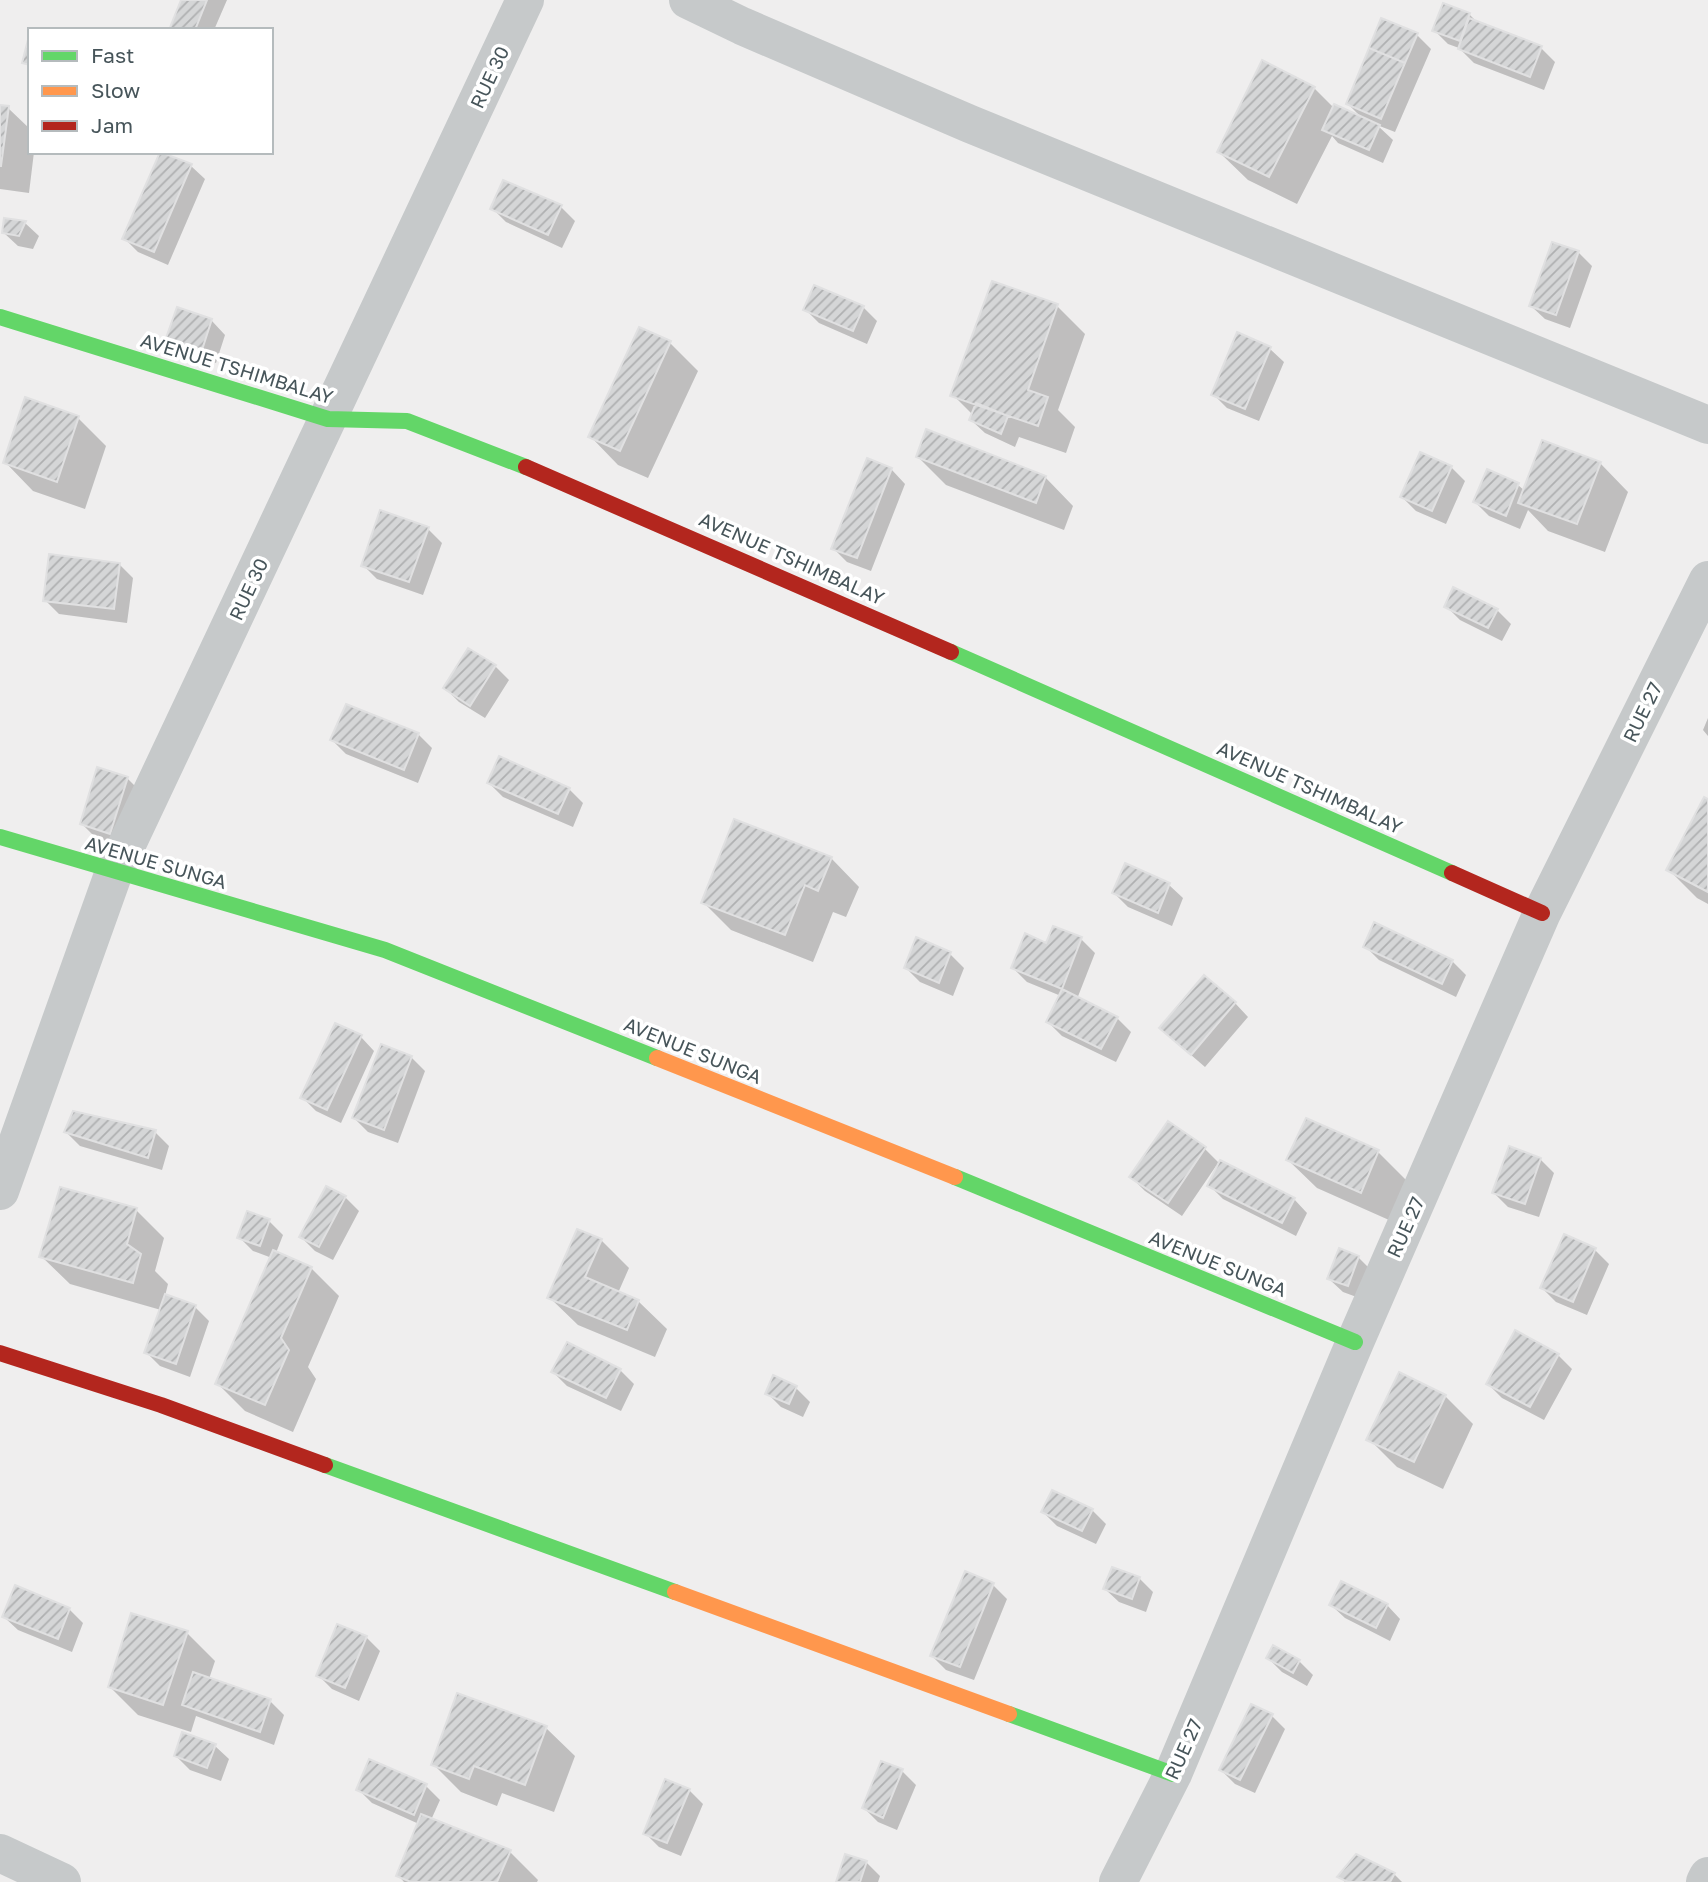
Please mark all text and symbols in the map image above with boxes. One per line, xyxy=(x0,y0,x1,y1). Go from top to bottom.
legend xyxy=(28,28,273,154)
text: Fast xyxy=(91,42,134,68)
street label: RUE 30 xyxy=(465,42,513,112)
text: Slow xyxy=(91,77,140,103)
text: Jam xyxy=(91,112,133,138)
street label: AVENUE TSHIMBALAY xyxy=(138,328,336,408)
street label: AVENUE TSHIMBALAY xyxy=(696,507,888,609)
street label: RUE 30 xyxy=(224,554,272,624)
street label: RUE 27 xyxy=(1618,678,1666,746)
street label: AVENUE TSHIMBALAY xyxy=(1214,736,1406,838)
street label: AVENUE SUNGA xyxy=(83,831,230,893)
street label: AVENUE SUNGA xyxy=(621,1012,765,1088)
street label: RUE 27 xyxy=(1381,1193,1429,1261)
street label: AVENUE SUNGA xyxy=(1146,1225,1290,1301)
street label: RUE 27 xyxy=(1159,1715,1207,1783)

